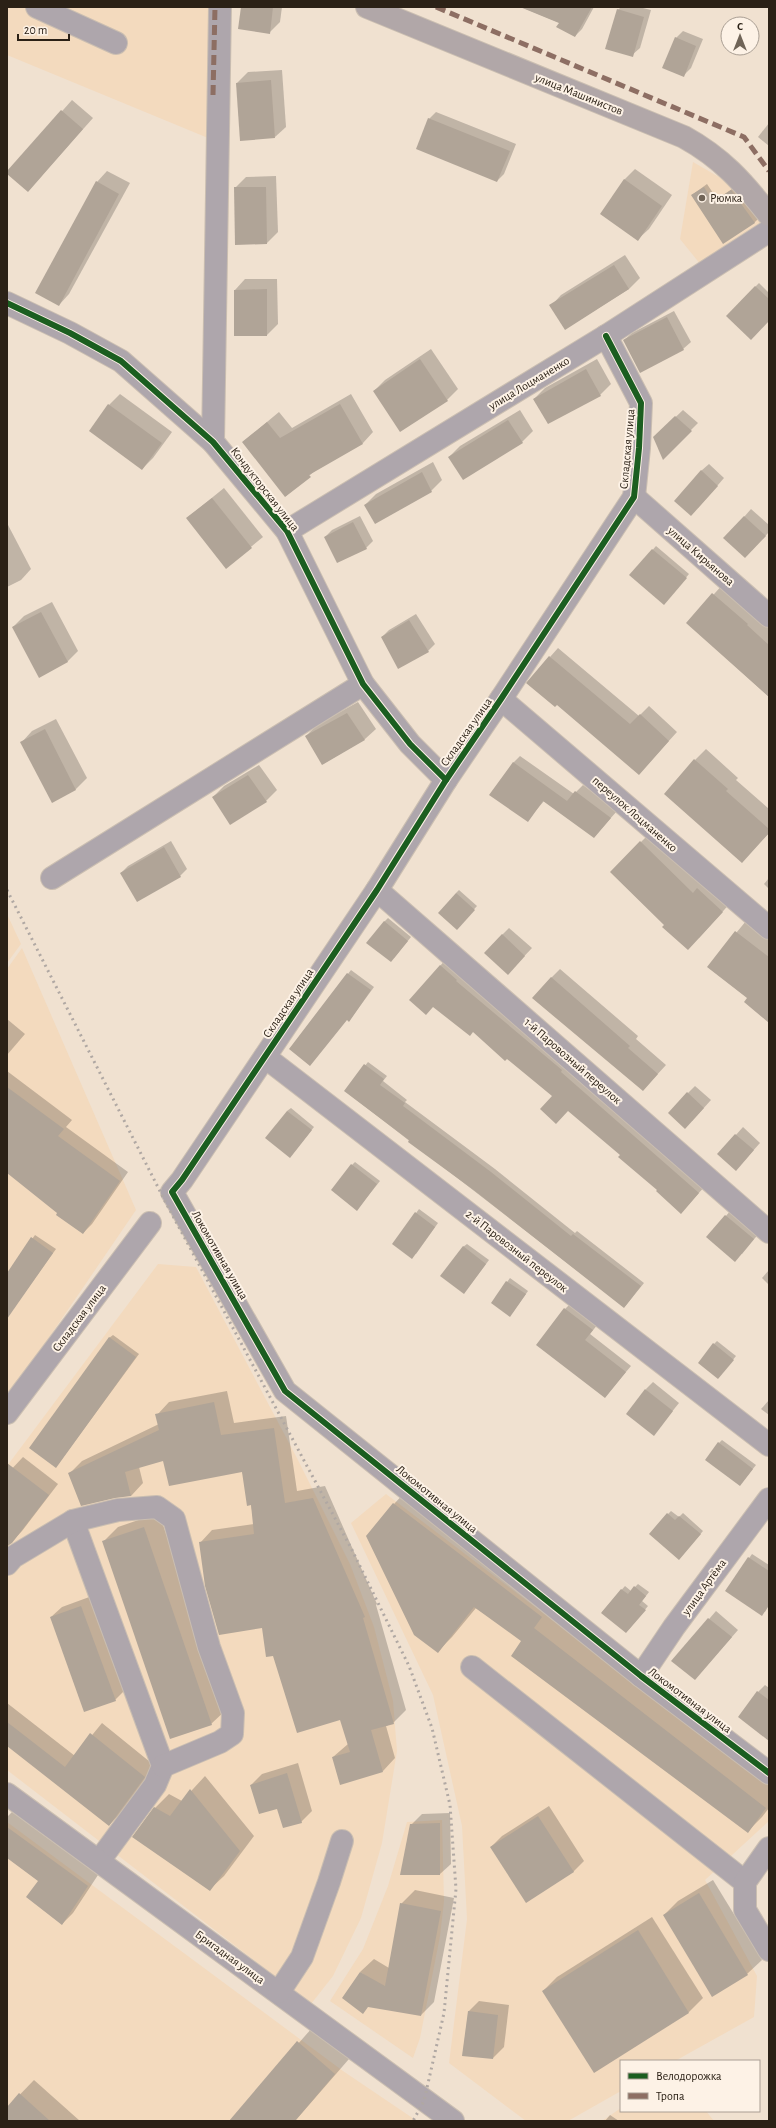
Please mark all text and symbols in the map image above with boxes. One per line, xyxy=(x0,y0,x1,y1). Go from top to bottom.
scale bar xyxy=(18,16,69,42)
north arrow xyxy=(720,16,760,56)
text: С xyxy=(737,21,743,32)
text: 20 m xyxy=(24,24,47,36)
street label: улица Машинистов xyxy=(532,71,625,118)
place label: Рюмка xyxy=(710,192,743,204)
marker: Рюмка xyxy=(697,193,707,203)
street label: улица Лоцманенко xyxy=(486,354,572,413)
street label: Складская улица xyxy=(618,408,638,490)
street label: Кондукторская улица xyxy=(228,445,302,534)
street label: улица Кирьянова xyxy=(664,523,737,589)
street label: Складская улица xyxy=(438,695,495,769)
street label: переулок Лоцманенко xyxy=(590,774,680,855)
street label: Складская улица xyxy=(260,966,317,1040)
street label: 1-й Паровозный переулок xyxy=(522,1016,624,1107)
street label: Локомотивная улица xyxy=(189,1208,251,1303)
street label: 2-й Паровозный переулок xyxy=(463,1208,571,1295)
street label: Складская улица xyxy=(50,1282,109,1354)
street label: Локомотивная улица xyxy=(394,1463,480,1536)
street label: улица Артёма xyxy=(679,1556,729,1619)
street label: Локомотивная улица xyxy=(646,1665,734,1736)
street label: Бригадная улица xyxy=(192,1928,267,1987)
legend xyxy=(620,2060,760,2112)
text: Велодорожка xyxy=(656,2070,722,2082)
text: Тропа xyxy=(656,2090,685,2102)

